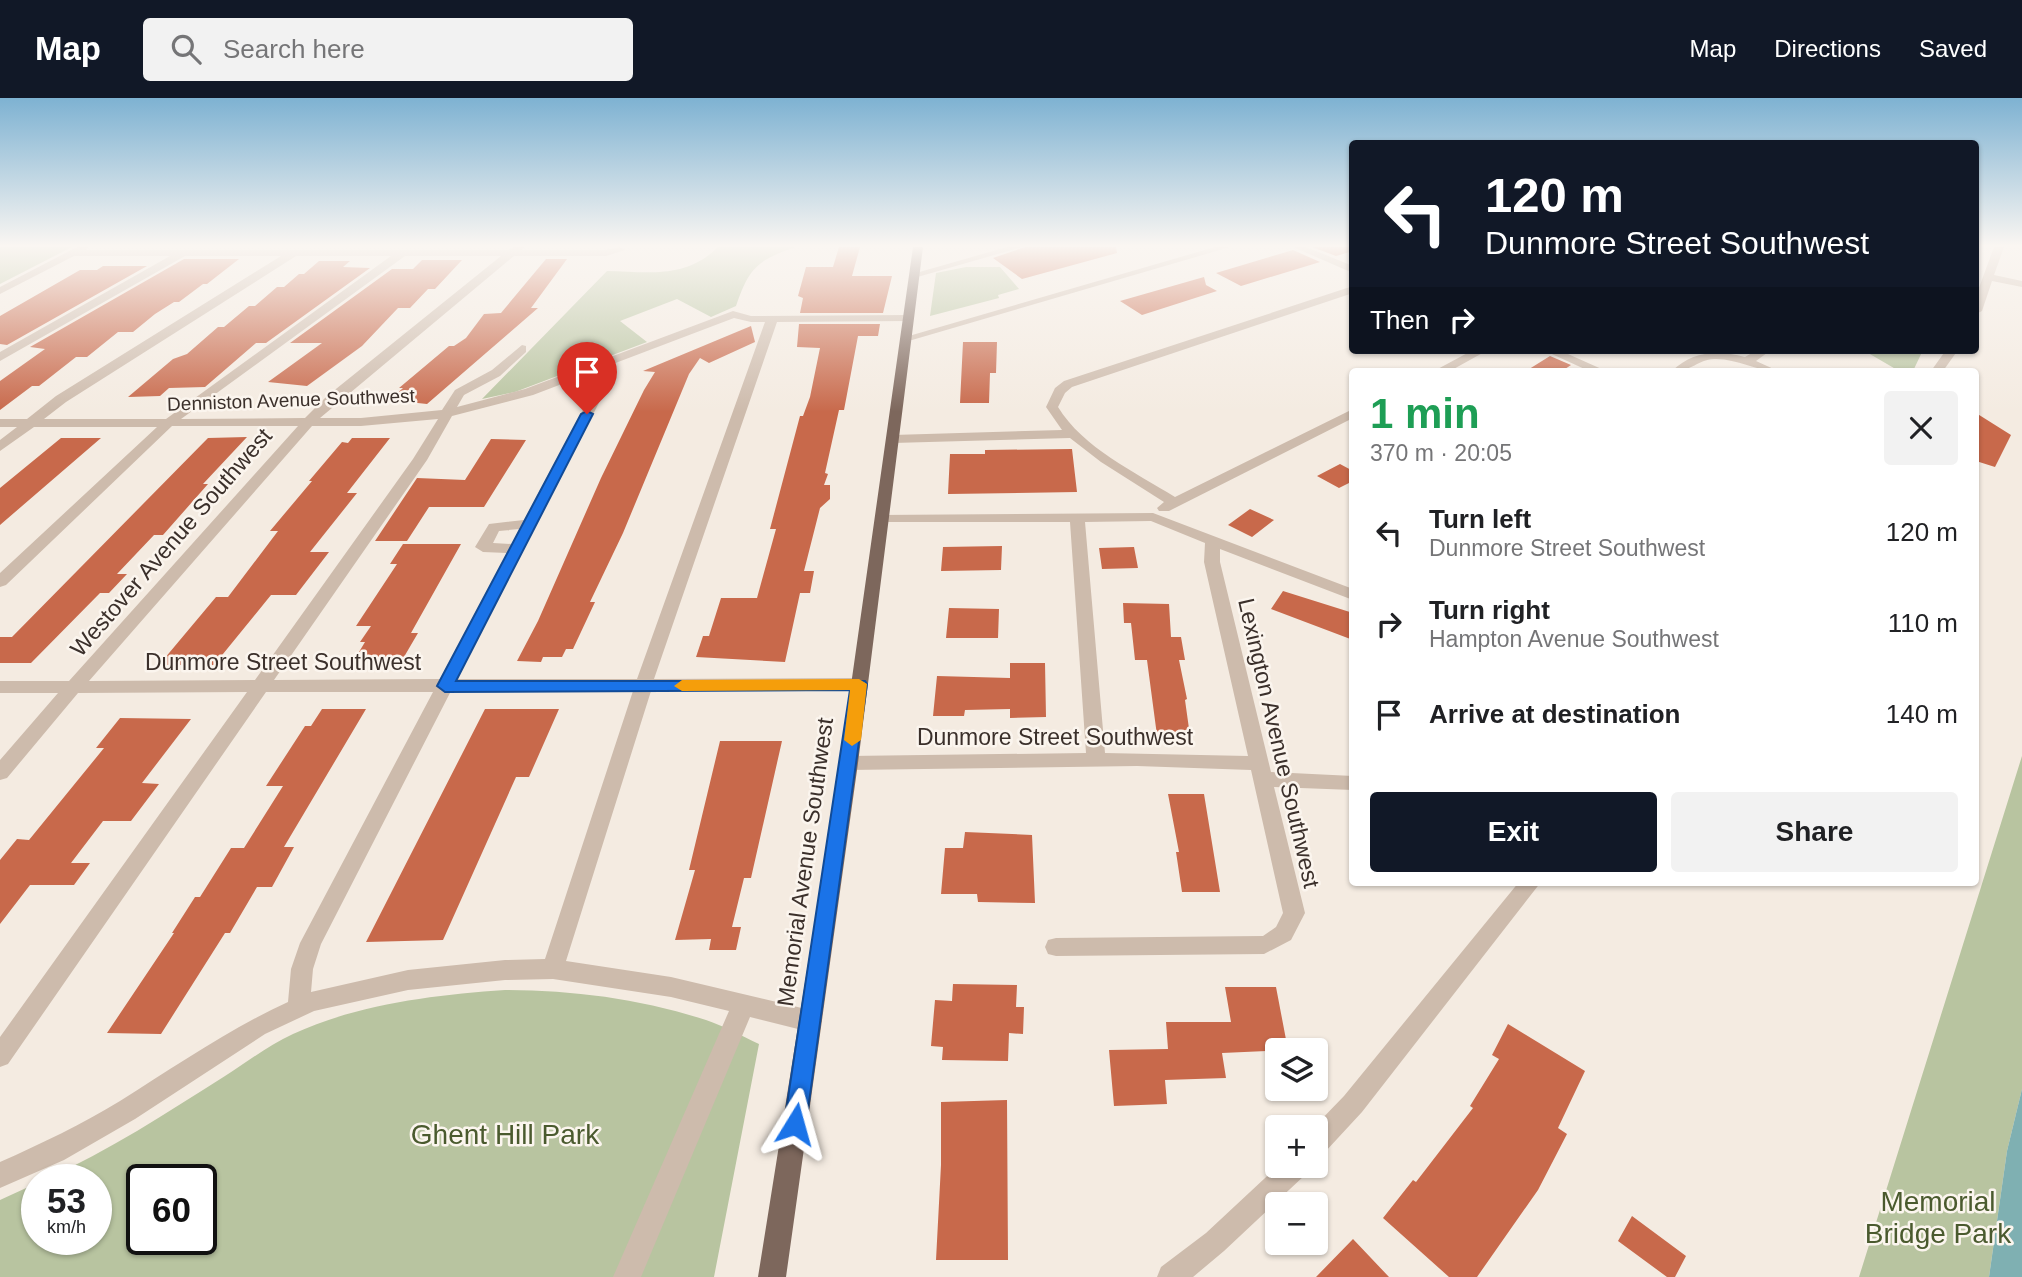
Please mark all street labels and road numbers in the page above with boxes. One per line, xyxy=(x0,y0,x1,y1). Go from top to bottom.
street label: Denniston Avenue Southwest xyxy=(167,385,416,415)
street label: Westover Avenue Southwest xyxy=(65,422,277,661)
street label: Lexington Avenue Southwest xyxy=(1233,596,1325,891)
street label: Dunmore Street Southwest xyxy=(145,649,422,675)
street label: Memorial Avenue Southwest xyxy=(772,715,838,1008)
street label: Dunmore Street Southwest xyxy=(917,724,1194,750)

